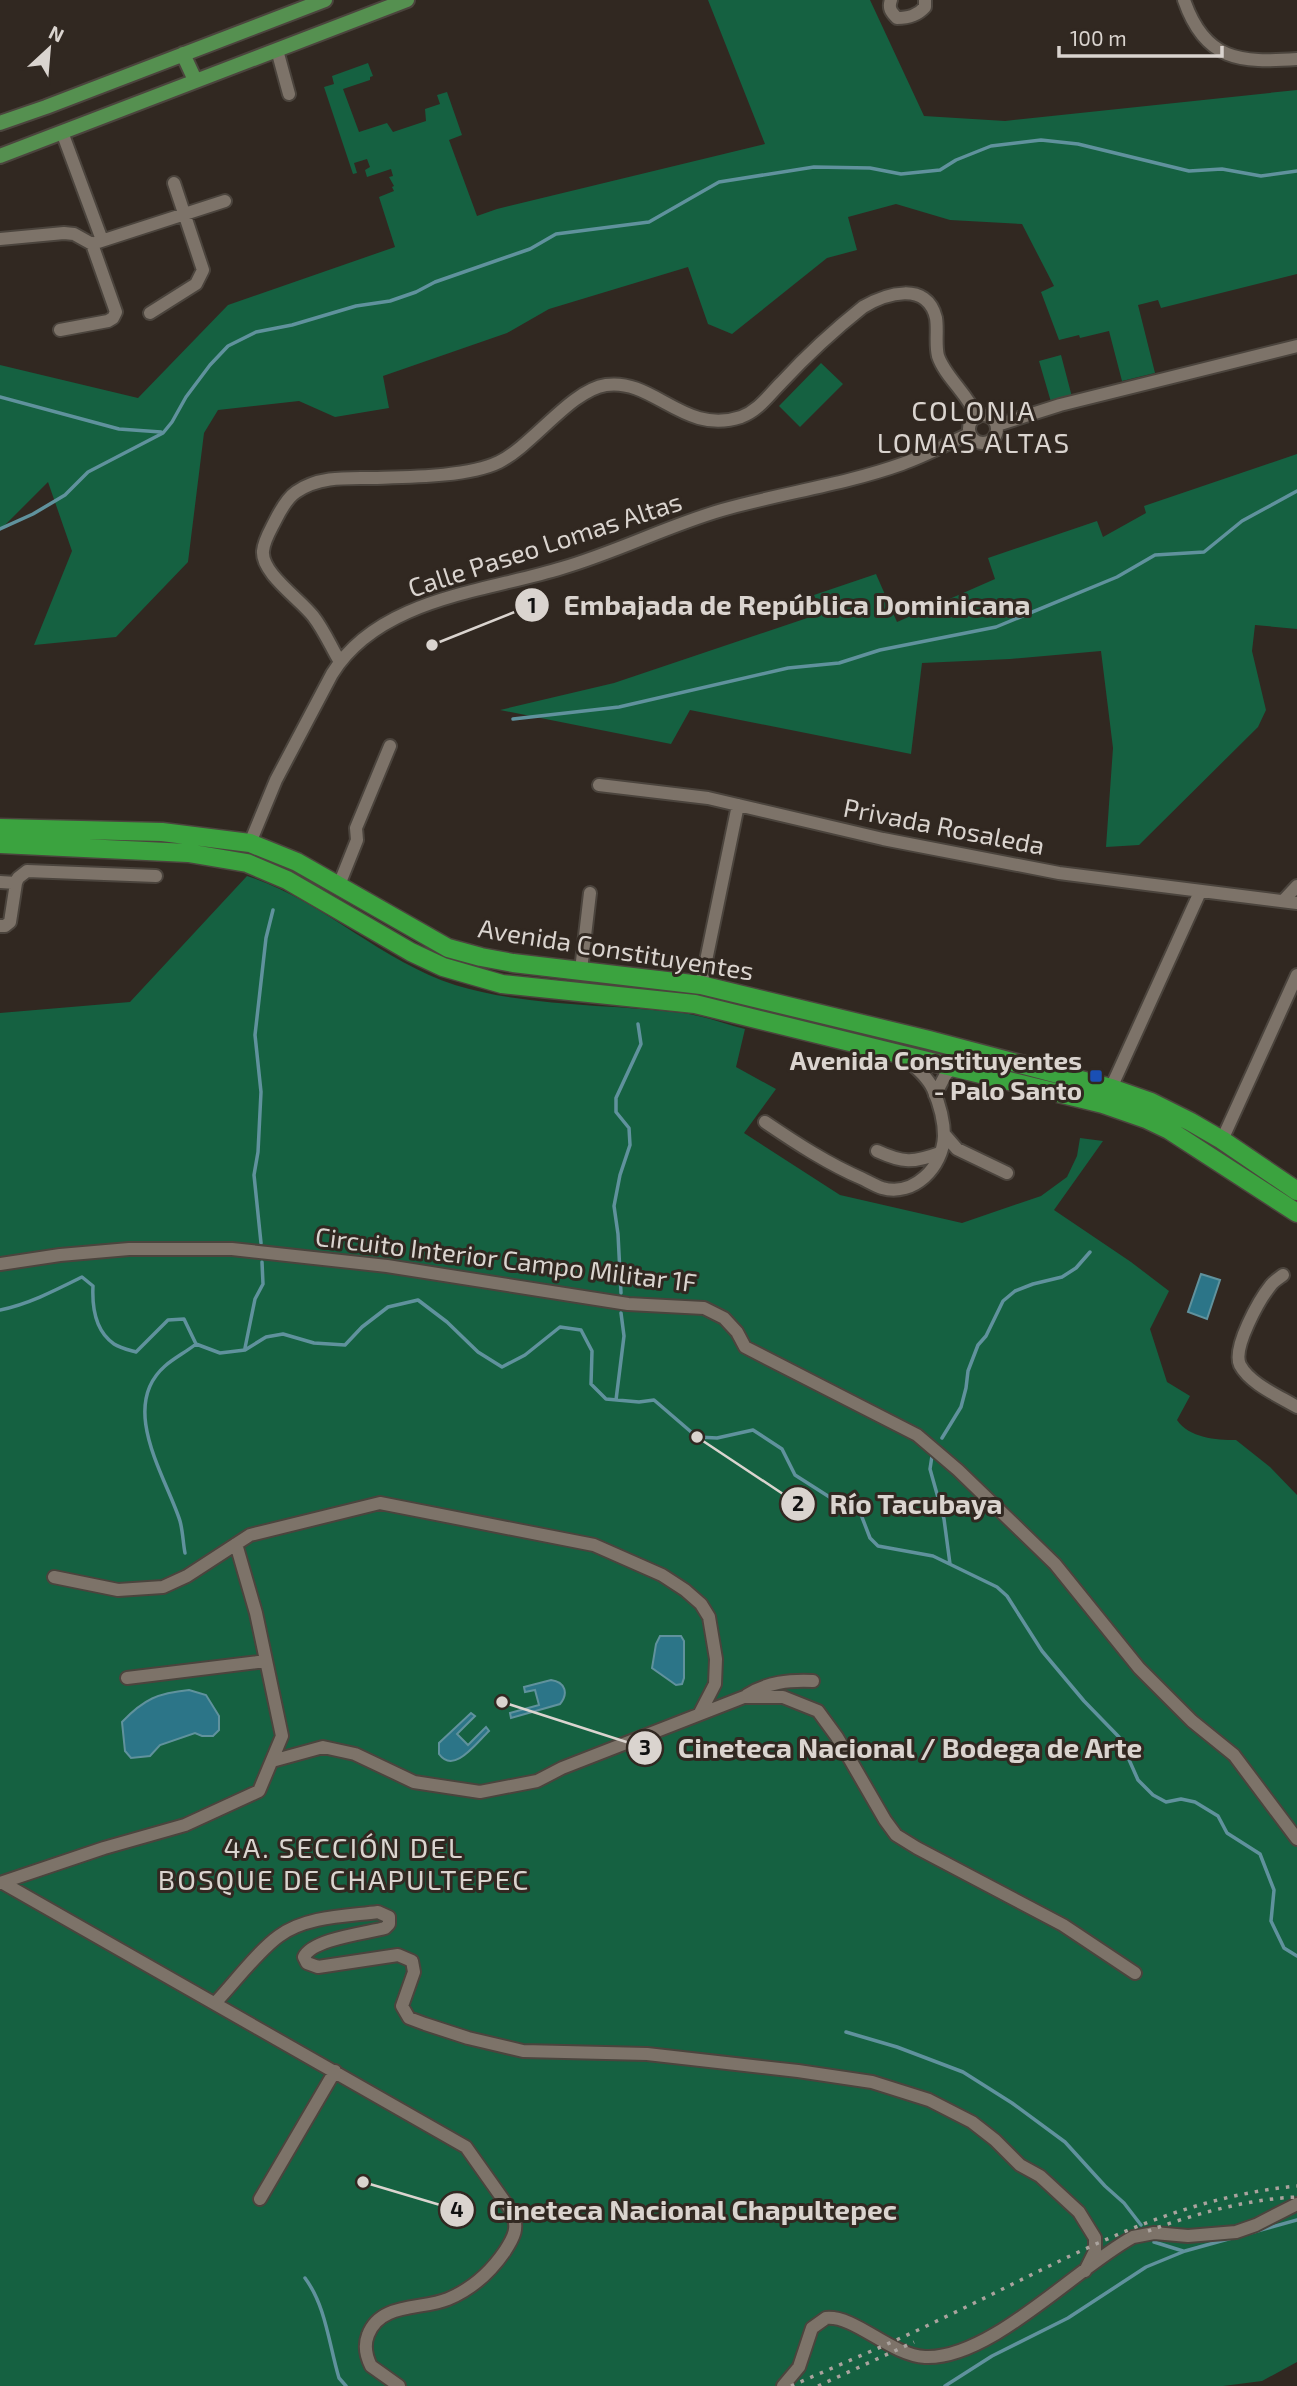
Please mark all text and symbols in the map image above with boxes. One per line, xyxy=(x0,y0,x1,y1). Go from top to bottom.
north arrow xyxy=(14,14,84,84)
scale bar xyxy=(1059,14,1222,58)
text: N xyxy=(45,20,68,47)
text: 100 m xyxy=(1070,25,1127,50)
district label: COLONIA LOMAS ALTAS xyxy=(877,393,1071,459)
street label: Calle Paseo Lomas Altas xyxy=(404,485,685,603)
callout: Embajada de República Dominicana xyxy=(515,581,1045,630)
text: Embajada de República Dominicana xyxy=(564,587,1031,621)
text: 1 xyxy=(527,592,537,617)
street label: Privada Rosaleda xyxy=(841,791,1047,860)
street label: Avenida Constituyentes xyxy=(476,911,756,986)
place label: Avenida Constituyentes - Palo Santo xyxy=(790,1044,1082,1105)
marker: Avenida Constituyentes - Palo Santo xyxy=(1088,1068,1104,1084)
street label: Circuito Interior Campo Militar 1F xyxy=(314,1220,699,1297)
callout: Río Tacubaya xyxy=(781,1479,1017,1528)
text: Río Tacubaya xyxy=(829,1486,1003,1520)
text: 2 xyxy=(792,1490,804,1515)
callout: Cineteca Nacional / Bodega de Arte xyxy=(628,1724,1156,1773)
text: Cineteca Nacional / Bodega de Arte xyxy=(678,1730,1142,1764)
text: 3 xyxy=(639,1734,651,1759)
district label: 4A. SECCIÓN DEL BOSQUE DE CHAPULTEPEC xyxy=(158,1830,530,1896)
callout: Cineteca Nacional Chapultepec xyxy=(439,2186,911,2235)
text: Cineteca Nacional Chapultepec xyxy=(489,2192,897,2226)
text: 4 xyxy=(450,2196,464,2221)

